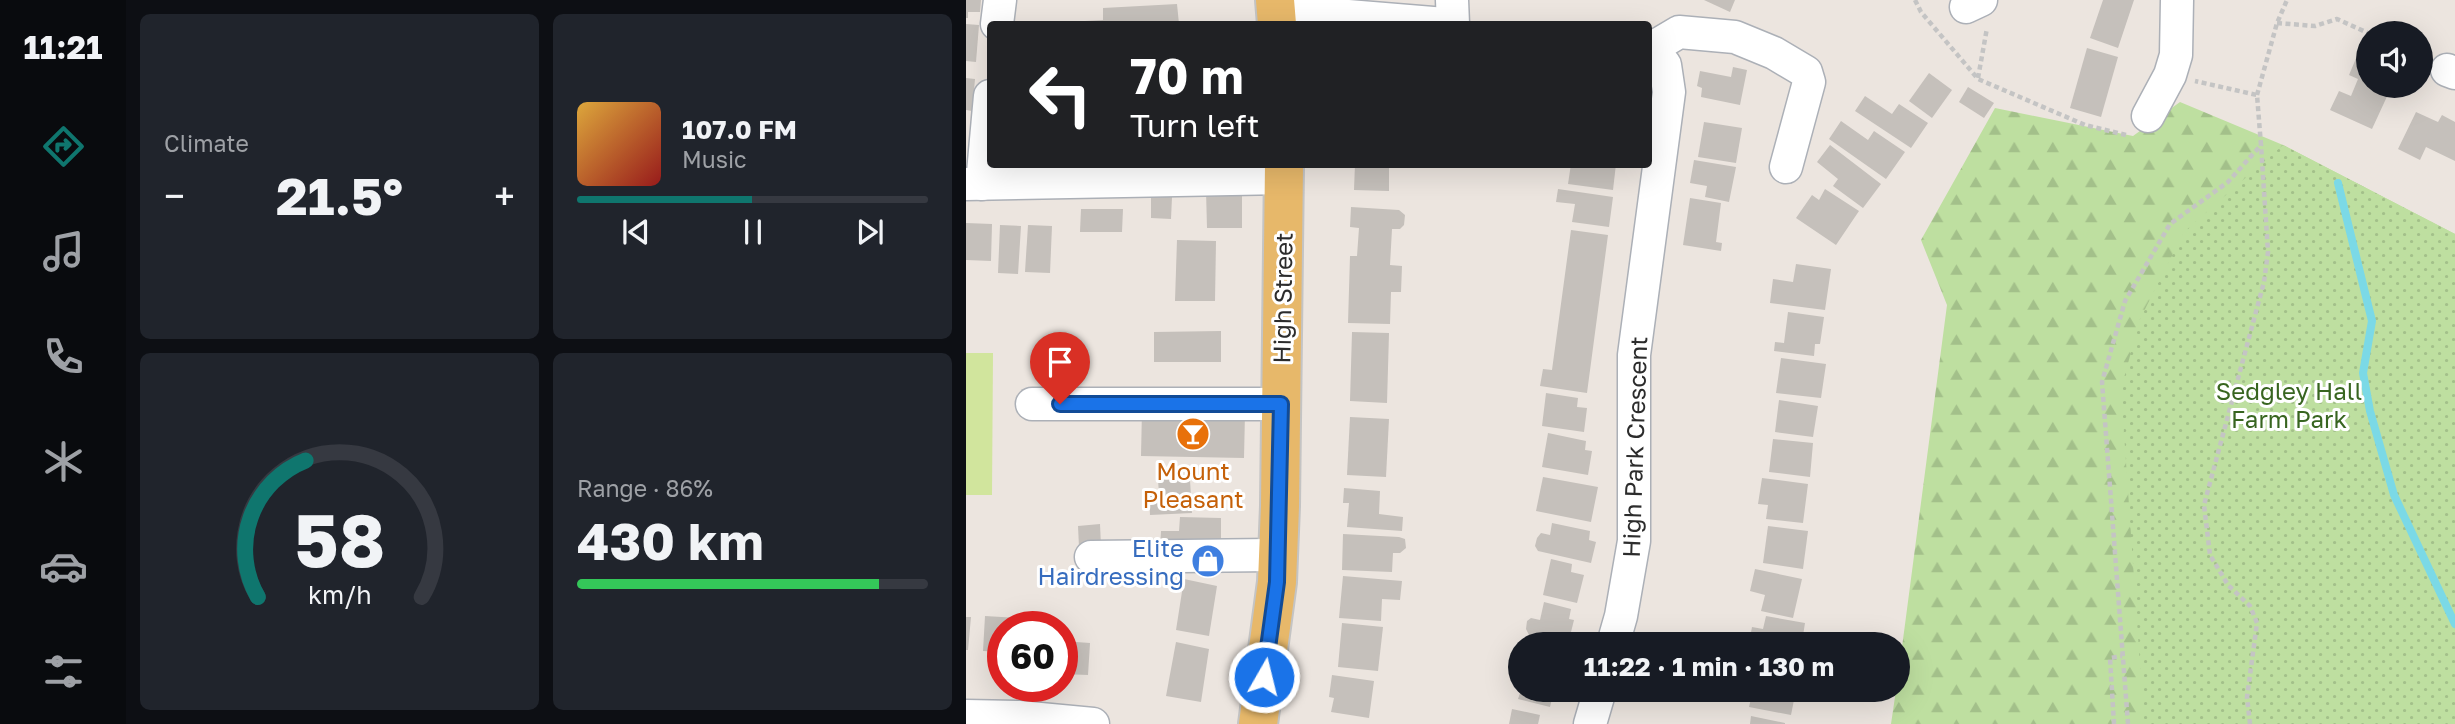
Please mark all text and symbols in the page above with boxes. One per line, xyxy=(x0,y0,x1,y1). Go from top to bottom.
map controls xyxy=(2356,21,2433,98)
button: sound xyxy=(2356,21,2433,98)
text: 11:21 xyxy=(23,28,103,66)
text: 70 m xyxy=(1130,46,1244,105)
icon: left xyxy=(1015,49,1106,140)
text: Turn left xyxy=(1130,106,1259,144)
text: 107.0 FM xyxy=(682,114,797,145)
icon: directions xyxy=(39,122,88,171)
text: Climate xyxy=(164,129,249,157)
text: Music xyxy=(682,145,747,173)
text: 21.5° xyxy=(276,164,403,226)
text: − xyxy=(164,173,185,218)
text: + xyxy=(494,173,515,218)
icon: previous xyxy=(617,213,655,251)
icon: pause xyxy=(734,213,772,251)
icon: next xyxy=(851,213,889,251)
icon: music xyxy=(39,227,88,276)
street label: High Street xyxy=(1266,232,1298,364)
icon: phone xyxy=(39,332,88,381)
pin xyxy=(1030,332,1090,404)
street label: High Park Crescent xyxy=(1616,336,1652,558)
icon: arrive xyxy=(1041,343,1079,381)
park label: Sedgley Hall Farm Park xyxy=(2216,376,2362,433)
bar icon: Mount Pleasant xyxy=(1174,415,1212,453)
icon: climate xyxy=(39,437,88,486)
place label: Mount Pleasant xyxy=(1142,456,1244,513)
text: Range · 86% xyxy=(577,474,713,502)
text: 58 xyxy=(294,497,385,584)
text: 430 km xyxy=(577,509,764,571)
place label: Elite Hairdressing xyxy=(1037,533,1184,590)
icon: car xyxy=(39,542,88,591)
shop icon: Elite Hairdressing xyxy=(1189,542,1227,580)
text: km/h xyxy=(308,579,371,610)
speed limit sign: 60 xyxy=(987,611,1078,702)
position arrow xyxy=(1227,640,1301,714)
icon: filters xyxy=(39,647,88,696)
text: 11:22 · 1 min · 130 m xyxy=(1584,651,1834,682)

